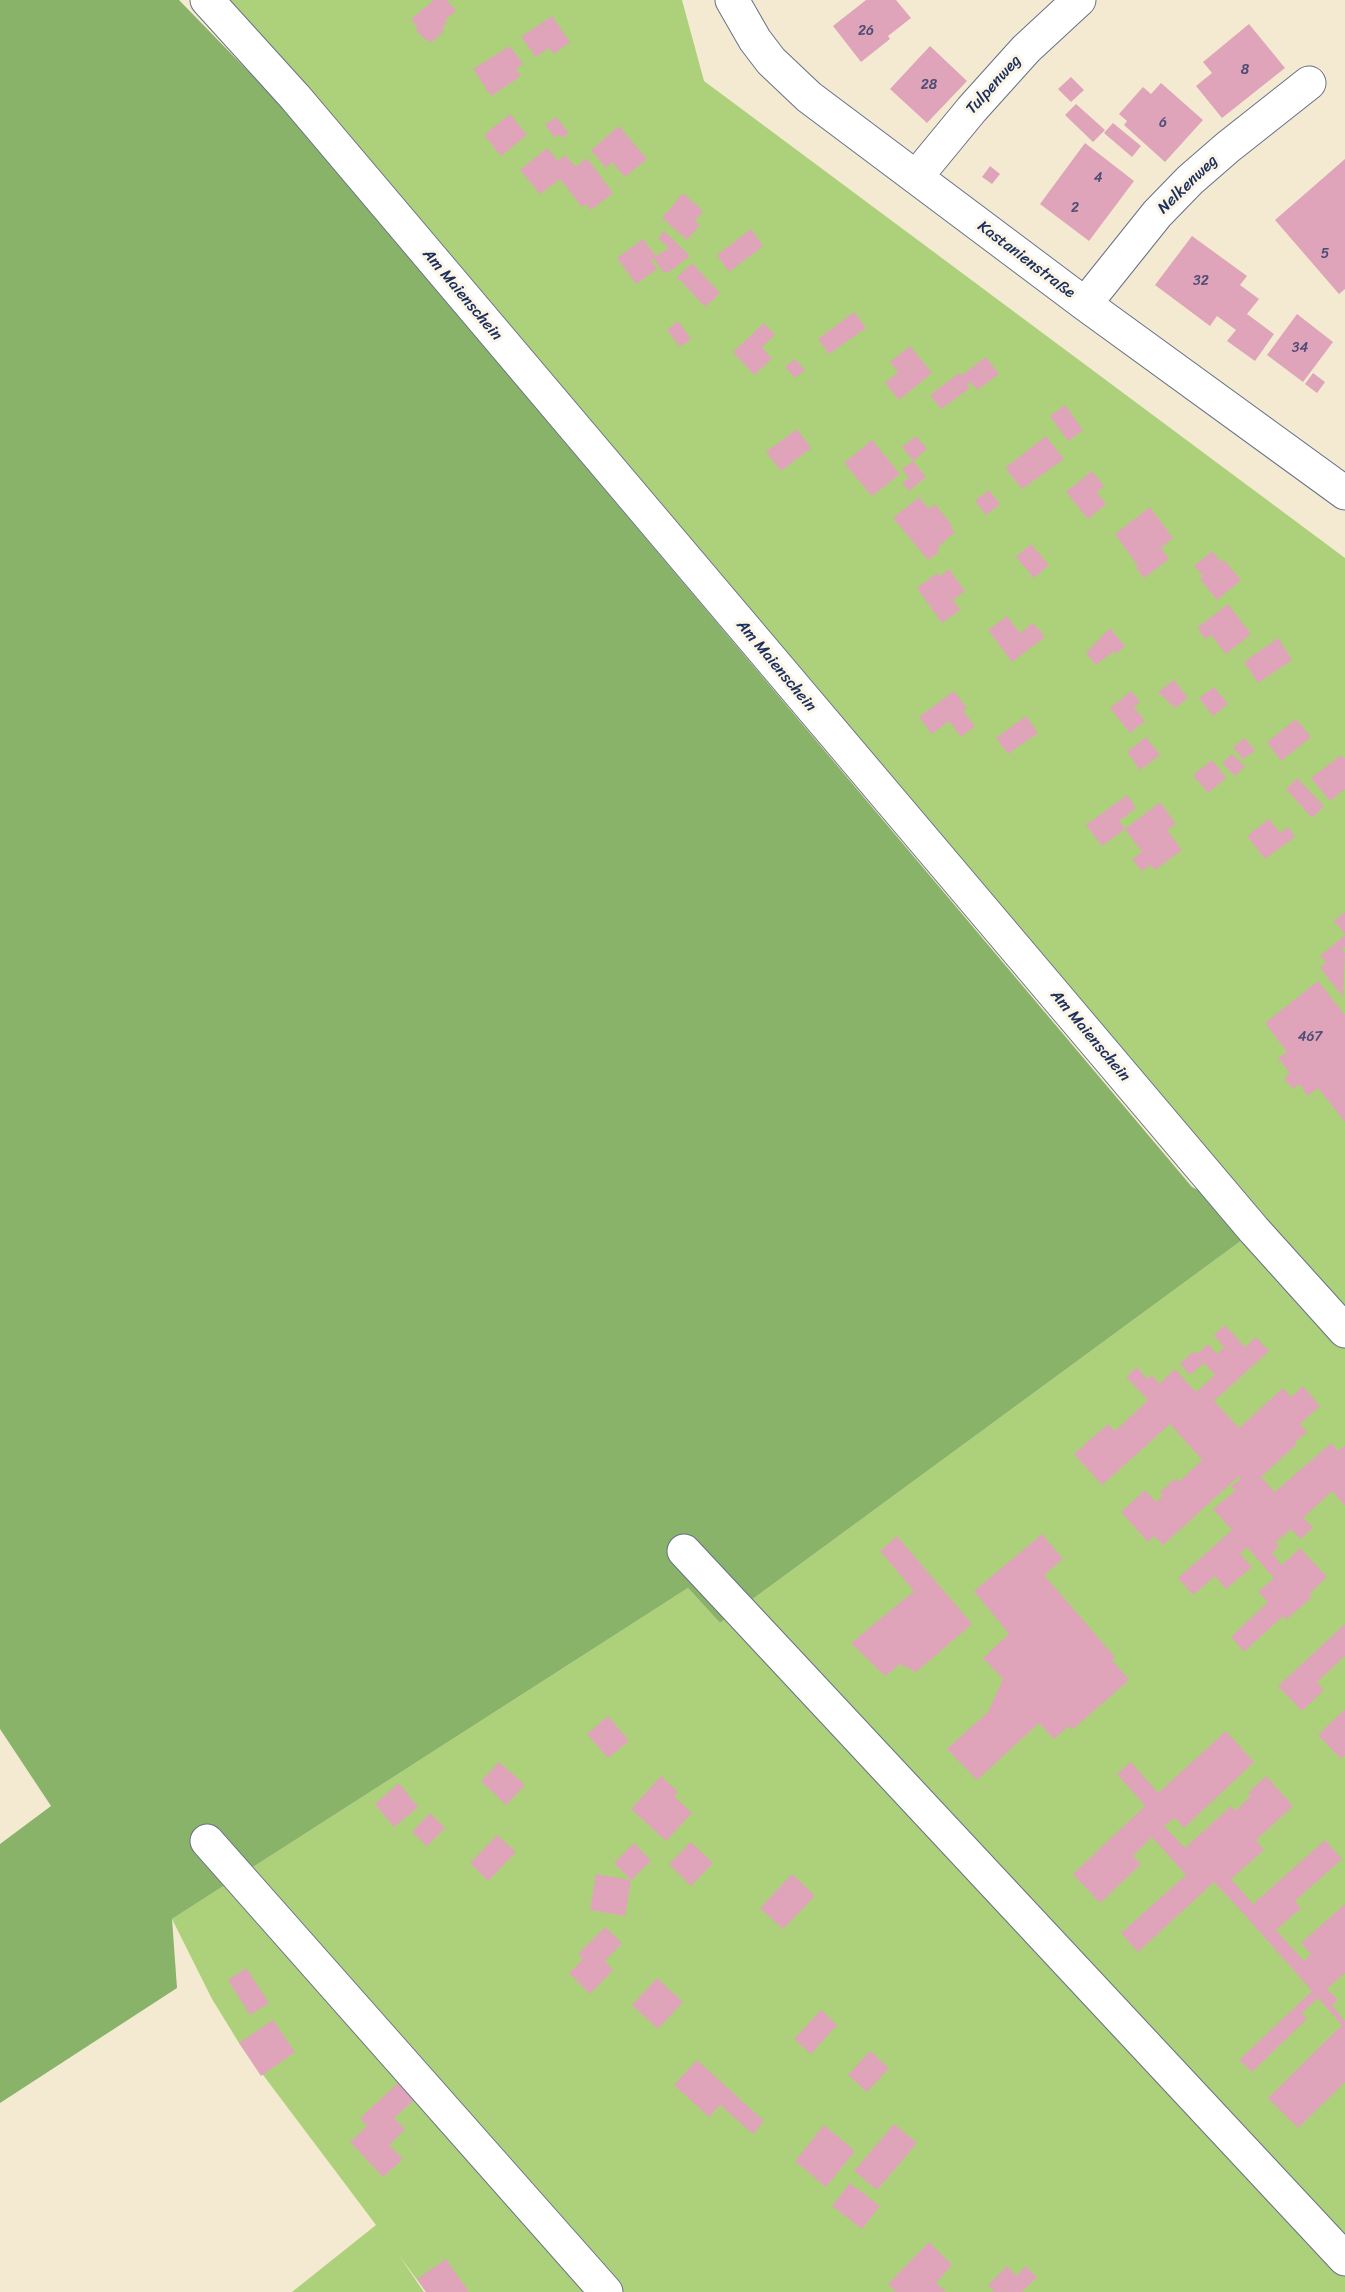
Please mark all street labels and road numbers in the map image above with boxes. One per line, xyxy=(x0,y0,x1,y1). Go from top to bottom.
street label: Tulpenweg xyxy=(963,52,1025,118)
street label: Nelkenweg xyxy=(1154,152,1222,218)
street label: Kastanienstraße xyxy=(973,217,1079,303)
street label: Am Maienschein xyxy=(418,245,506,345)
street label: Am Maienschein xyxy=(732,616,820,716)
street label: Am Maienschein xyxy=(1046,986,1134,1086)

